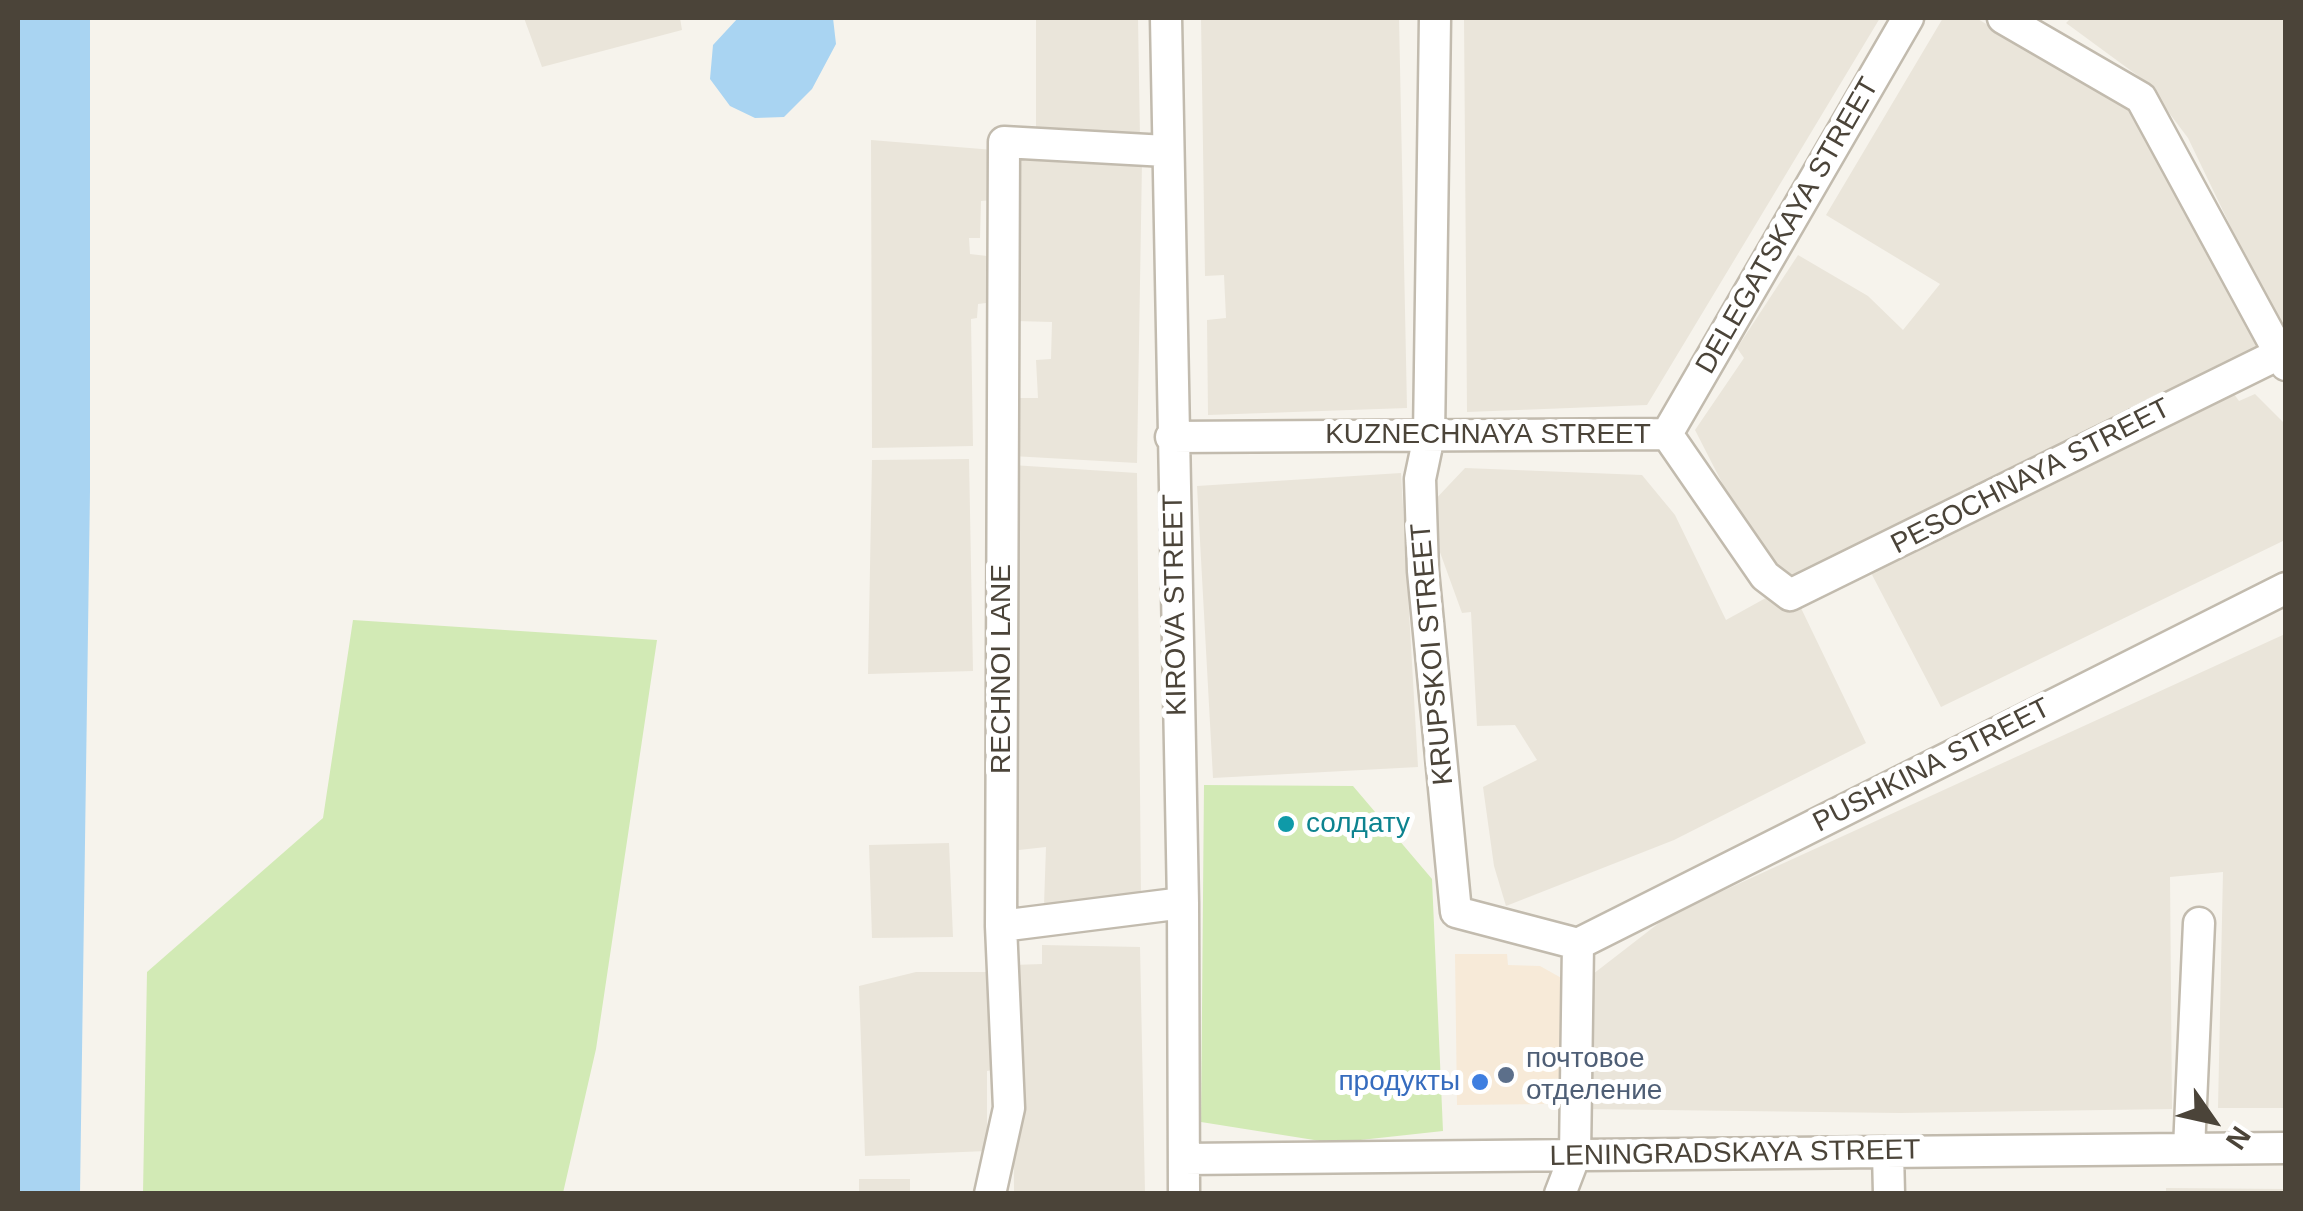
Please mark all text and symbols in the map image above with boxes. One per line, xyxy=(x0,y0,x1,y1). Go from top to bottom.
street label: DELEGATSKAYA STREET xyxy=(1689,72,1887,380)
street label: PESOCHNAYA STREET xyxy=(1886,392,2176,562)
street label: KUZNECHNAYA STREET xyxy=(1325,418,1651,452)
street label: KIROVA STREET xyxy=(1157,494,1195,716)
street label: KRUPSKOI STREET xyxy=(1405,522,1461,786)
street label: RECHNOI LANE xyxy=(985,564,1019,774)
street label: PUSHKINA STREET xyxy=(1808,692,2056,840)
place label: солдату xyxy=(1306,807,1410,841)
marker: солдату xyxy=(1275,813,1297,835)
place label: почтовое отделение xyxy=(1526,1042,1662,1108)
marker: почтовое отделение xyxy=(1495,1064,1517,1086)
place label: продукты xyxy=(1338,1065,1460,1099)
marker: продукты xyxy=(1469,1071,1491,1093)
north arrow xyxy=(2163,1071,2263,1171)
text: N xyxy=(2220,1121,2257,1155)
street label: LENINGRADSKAYA STREET xyxy=(1549,1134,1921,1174)

